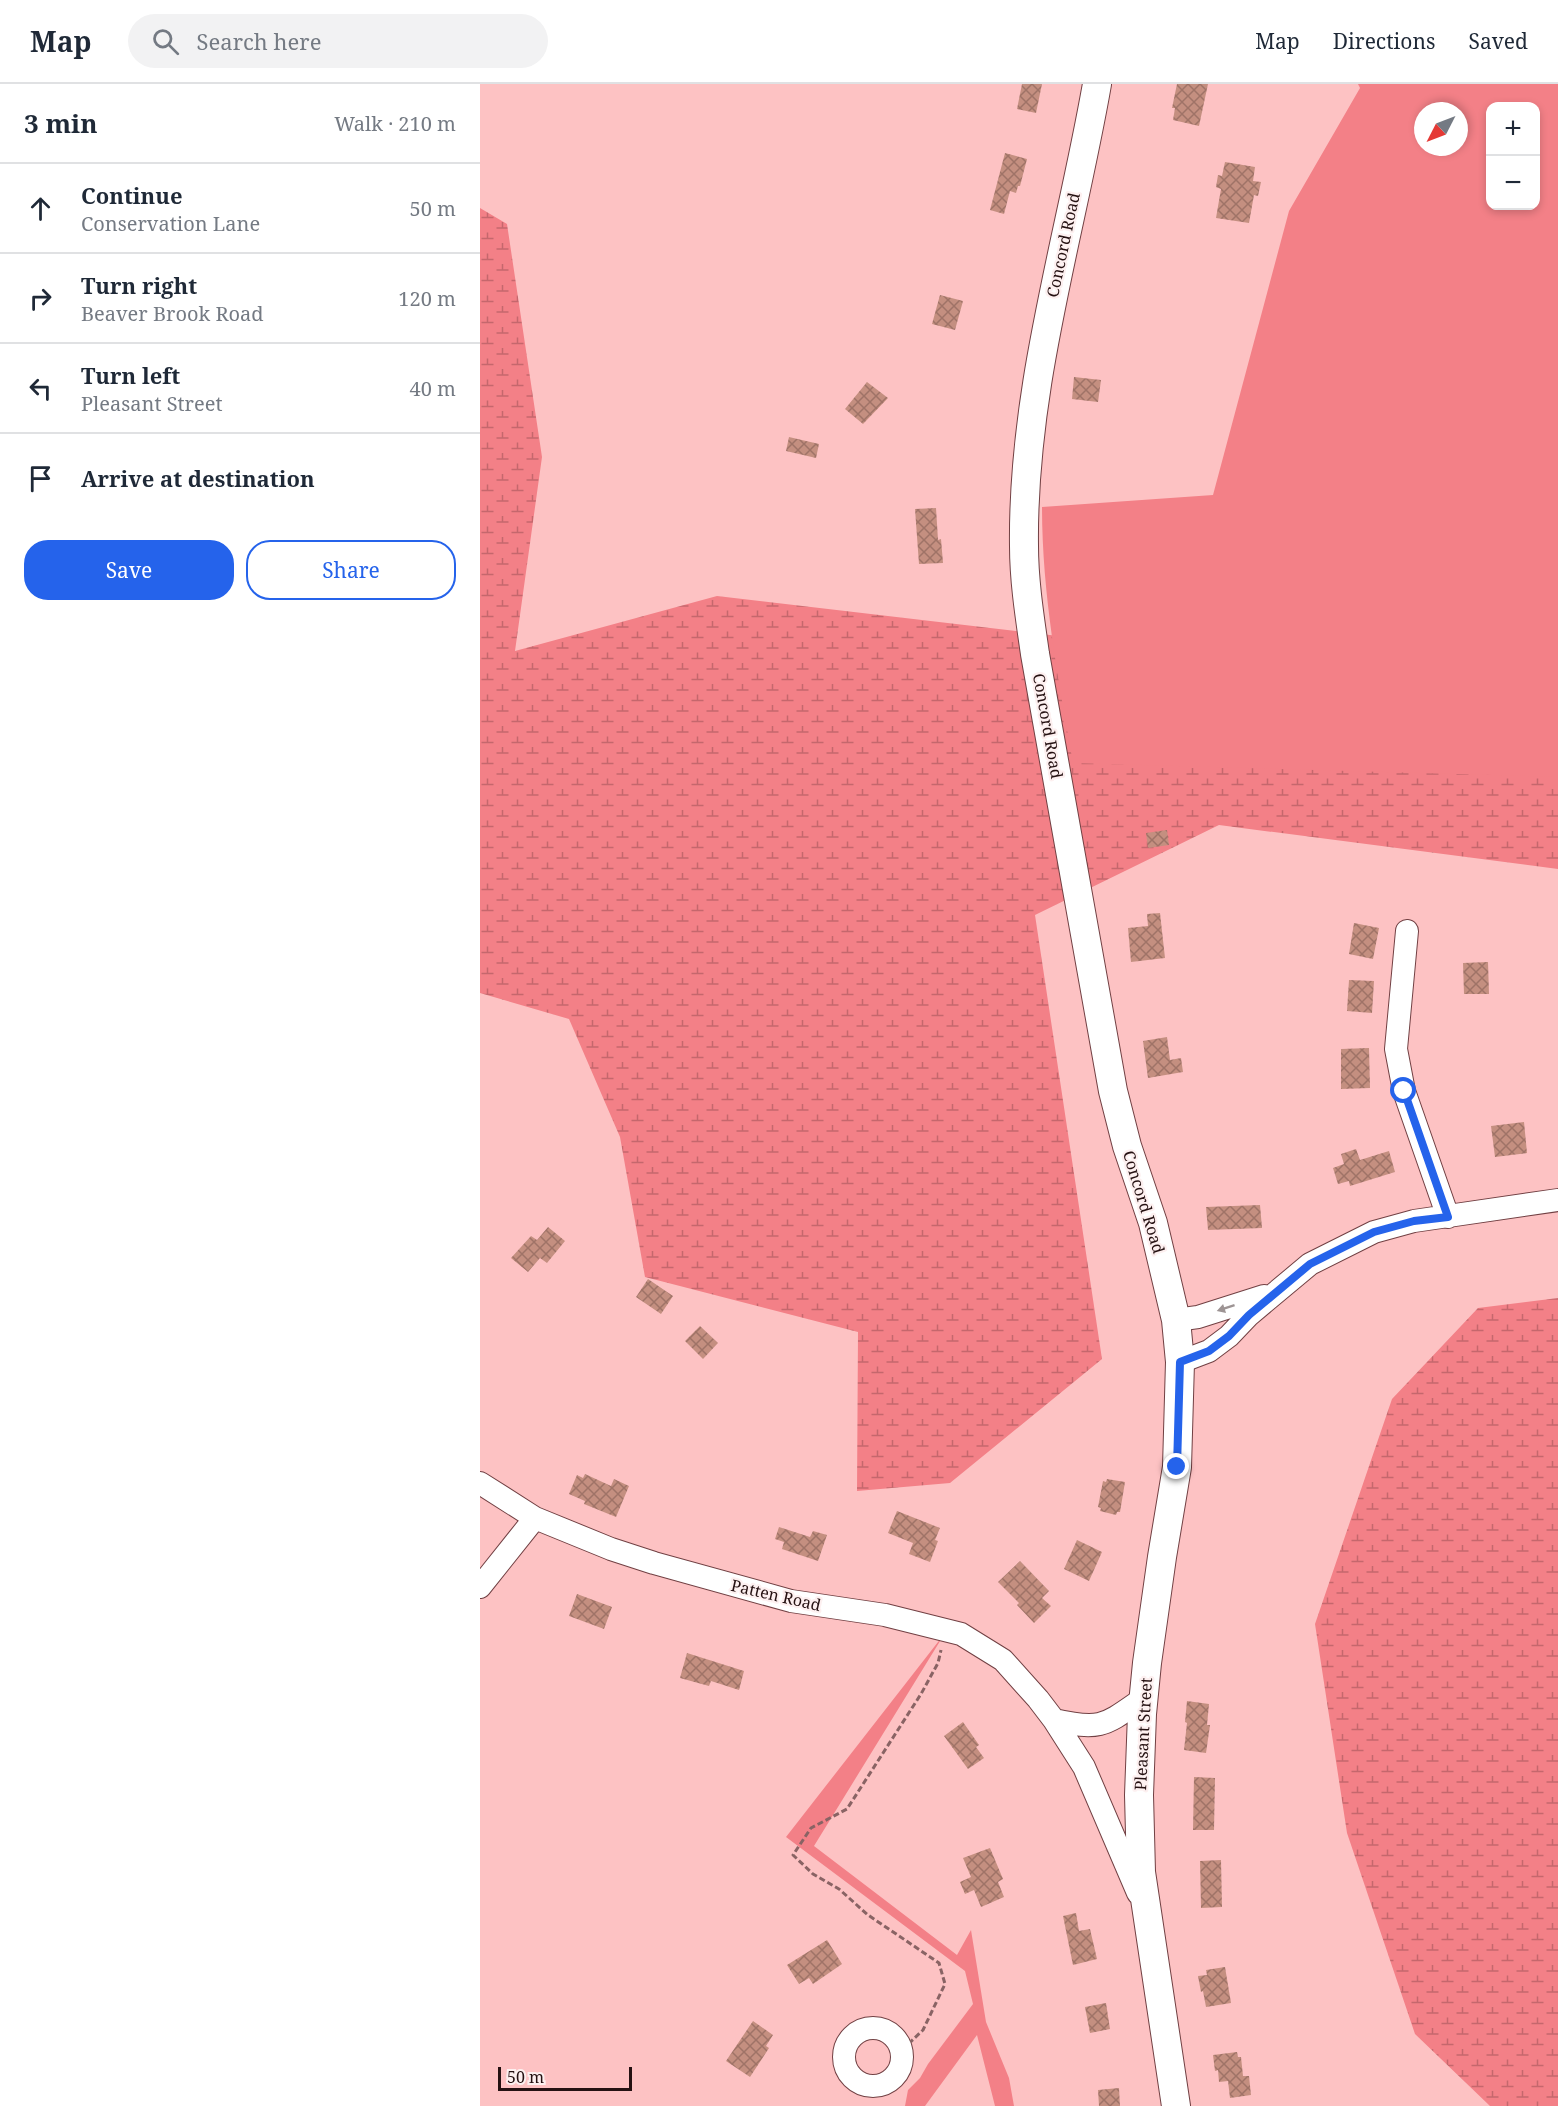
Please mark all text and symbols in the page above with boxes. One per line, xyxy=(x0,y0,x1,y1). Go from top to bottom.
search box xyxy=(128,14,548,68)
text: Map xyxy=(30,22,92,60)
icon: search xyxy=(149,25,182,58)
text: Search here xyxy=(197,26,321,56)
text: Map xyxy=(1255,27,1300,55)
text: Directions xyxy=(1333,27,1435,55)
text: Saved xyxy=(1468,27,1528,55)
north arrow xyxy=(1414,102,1468,156)
map controls xyxy=(1486,102,1540,210)
button: + xyxy=(1486,102,1540,156)
text: 3 min xyxy=(24,105,98,141)
text: Walk · 210 m xyxy=(334,110,456,137)
button: − xyxy=(1486,156,1540,210)
text: Continue xyxy=(81,180,183,210)
street label: Concord Road xyxy=(1041,190,1085,299)
icon: ahead xyxy=(24,192,57,225)
text: 50 m xyxy=(410,195,456,222)
text: Conservation Lane xyxy=(81,210,260,237)
text: Turn right xyxy=(81,270,197,300)
icon: right xyxy=(24,282,57,315)
text: 120 m xyxy=(398,285,456,312)
text: Beaver Brook Road xyxy=(81,300,264,327)
text: Turn left xyxy=(81,360,180,390)
icon: left xyxy=(24,372,57,405)
text: 40 m xyxy=(410,375,456,402)
text: Pleasant Street xyxy=(81,390,222,417)
icon: arrive xyxy=(24,462,57,495)
text: Arrive at destination xyxy=(81,463,315,493)
button: Save xyxy=(24,540,234,600)
button: Share xyxy=(246,540,456,600)
street label: Concord Road xyxy=(1028,672,1068,781)
route start xyxy=(1390,1077,1416,1103)
street label: Concord Road xyxy=(1118,1148,1170,1256)
one-way arrow xyxy=(1217,1304,1235,1314)
route end xyxy=(1163,1453,1189,1479)
street label: Patten Road xyxy=(729,1574,823,1616)
street label: Pleasant Street xyxy=(1129,1677,1157,1791)
scale bar xyxy=(498,2064,632,2092)
text: 50 m xyxy=(507,2066,544,2088)

